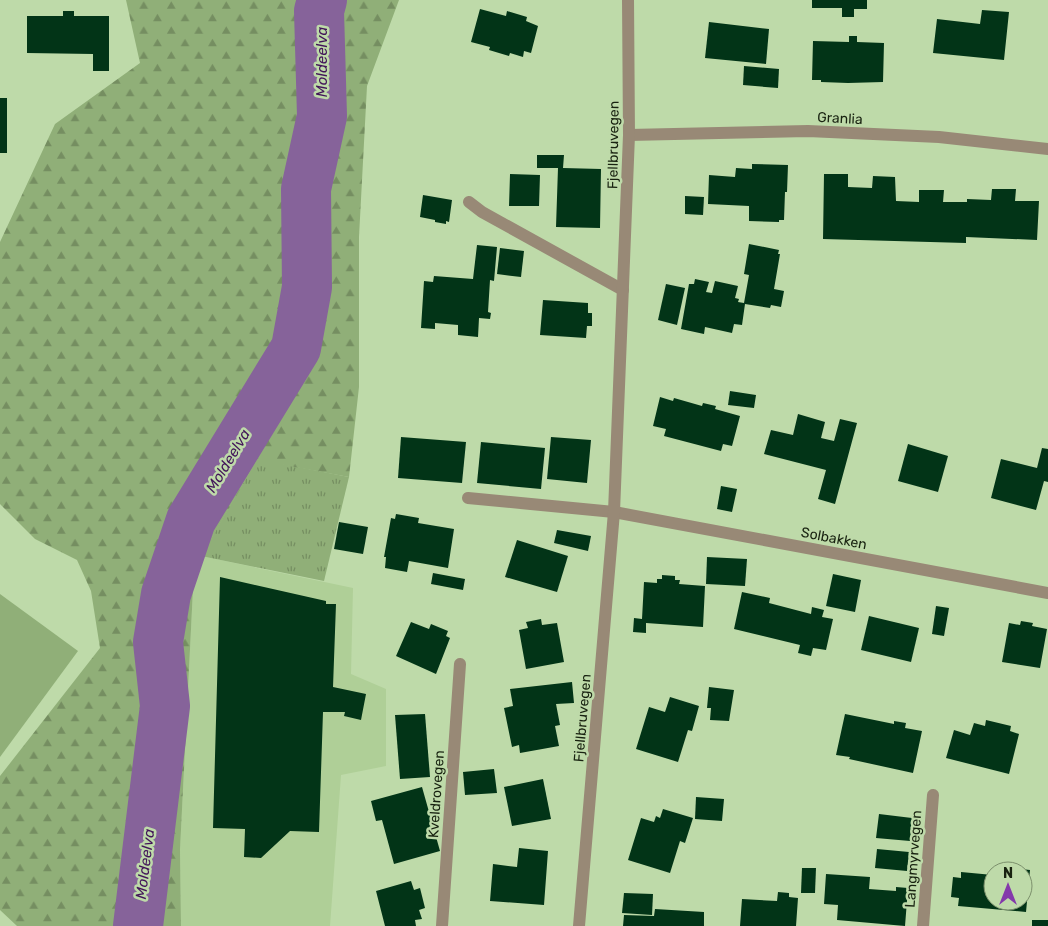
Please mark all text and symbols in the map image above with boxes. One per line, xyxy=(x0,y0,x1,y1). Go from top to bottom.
water label: Moldeelva xyxy=(313,27,331,97)
street label: Fjellbruvegen xyxy=(604,101,623,189)
street label: Granlia xyxy=(817,109,863,128)
water label: Moldeelva xyxy=(202,426,254,496)
street label: Solbakken xyxy=(800,524,868,553)
street label: Fjellbruvegen xyxy=(570,673,595,763)
street label: Kveldrovegen xyxy=(425,750,448,838)
street label: Langmyrvegen xyxy=(902,810,925,908)
water label: Moldeelva xyxy=(132,828,158,900)
north arrow xyxy=(983,861,1033,911)
text: N xyxy=(1003,865,1013,882)

